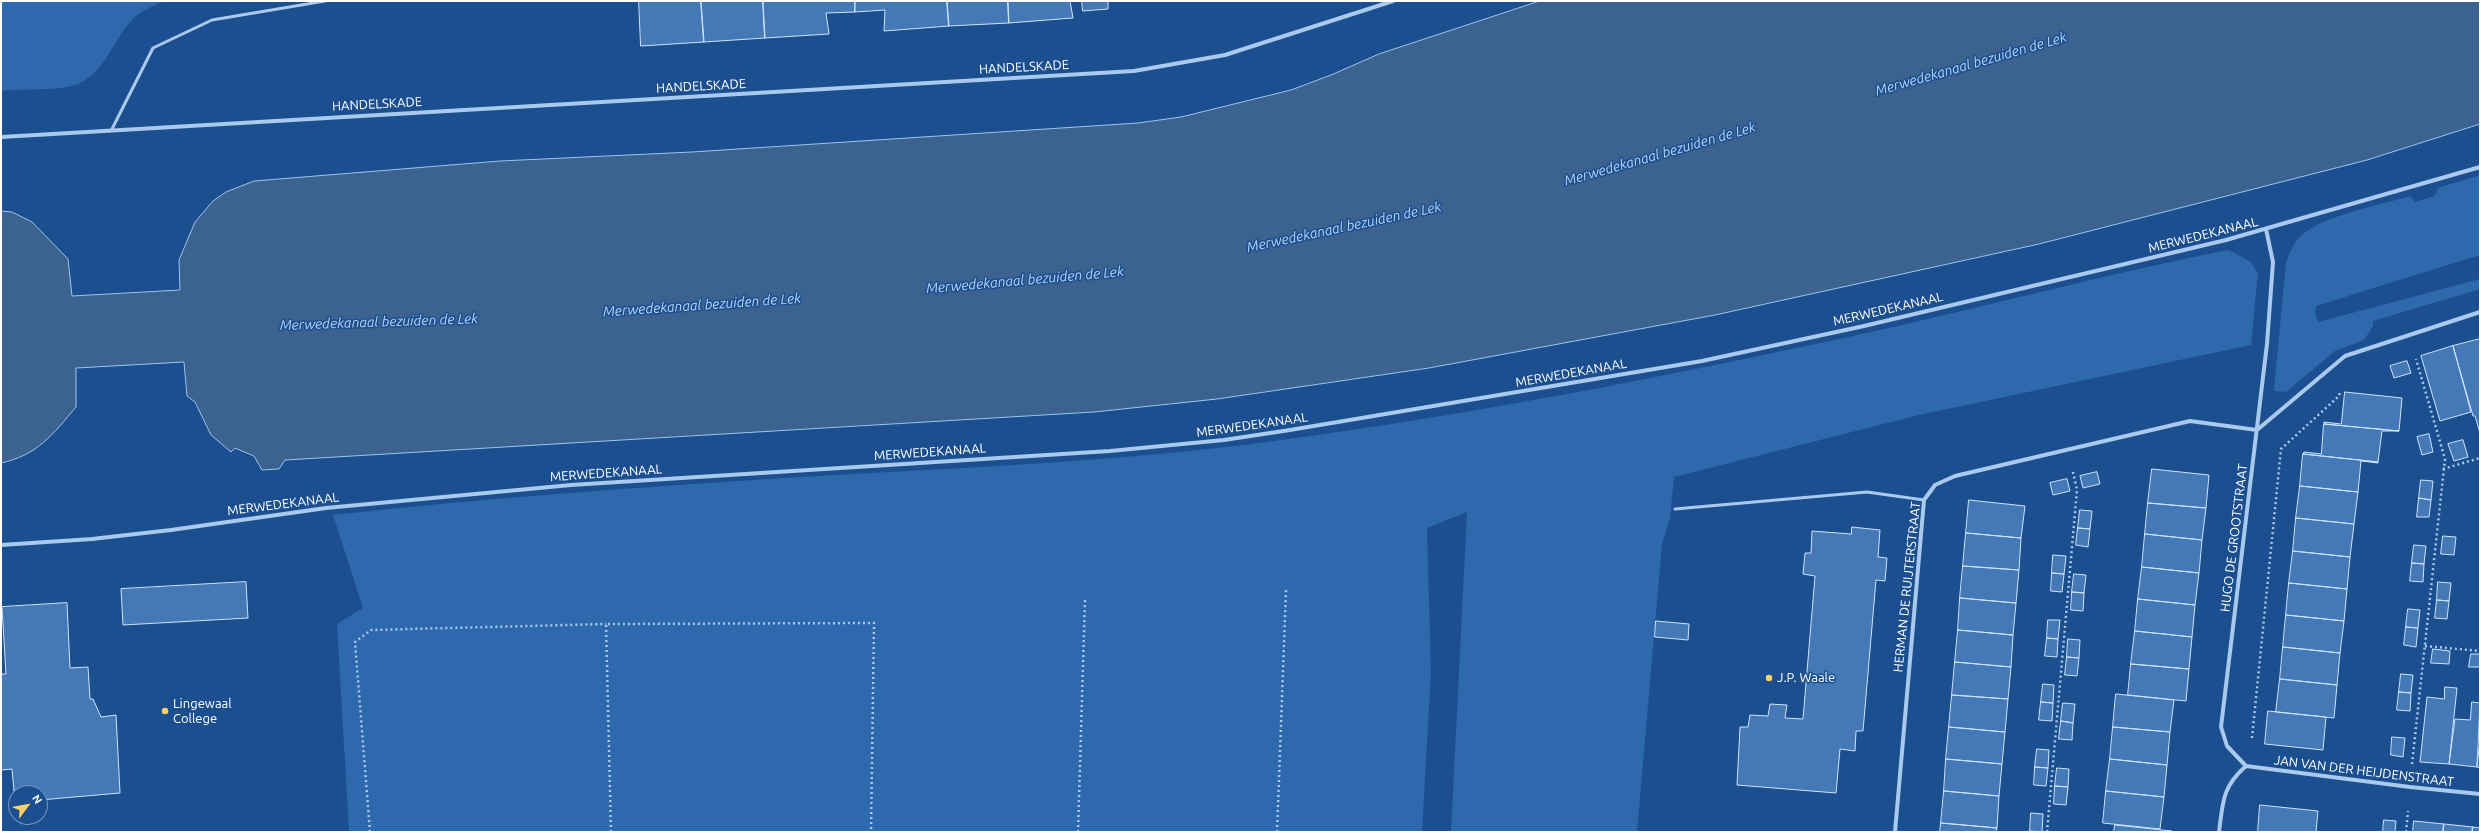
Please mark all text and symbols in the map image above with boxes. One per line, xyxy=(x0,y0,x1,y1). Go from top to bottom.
water label: Merwedekanaal bezuiden de Lek xyxy=(1873,29,2069,99)
street label: HANDELSKADE xyxy=(979,57,1069,77)
street label: HANDELSKADE xyxy=(656,76,746,96)
street label: HANDELSKADE xyxy=(332,94,422,114)
water label: Merwedekanaal bezuiden de Lek xyxy=(1562,119,1758,189)
water label: Merwedekanaal bezuiden de Lek xyxy=(1245,198,1443,256)
street label: MERWEDEKANAAL xyxy=(2147,214,2259,256)
water label: Merwedekanaal bezuiden de Lek xyxy=(925,263,1125,297)
street label: MERWEDEKANAAL xyxy=(1831,289,1945,329)
water label: Merwedekanaal bezuiden de Lek xyxy=(602,290,802,320)
water label: Merwedekanaal bezuiden de Lek xyxy=(279,310,479,334)
street label: MERWEDEKANAAL xyxy=(1514,356,1628,390)
street label: MERWEDEKANAAL xyxy=(1195,409,1309,441)
street label: MERWEDEKANAAL xyxy=(873,440,987,464)
street label: MERWEDEKANAAL xyxy=(549,461,663,485)
street label: HUGO DE GROOTSTRAAT xyxy=(2217,463,2251,613)
street label: MERWEDEKANAAL xyxy=(226,489,340,519)
street label: HERMAN DE RUIJTERSTRAAT xyxy=(1890,501,1924,673)
place label: J.P. Waale xyxy=(1777,670,1835,686)
marker: J.P. Waale xyxy=(1764,673,1774,683)
place label: Lingewaal College xyxy=(173,696,232,727)
marker: Lingewaal College xyxy=(160,706,170,716)
street label: JAN VAN DER HEIJDENSTRAAT xyxy=(2273,752,2455,790)
north arrow xyxy=(8,785,48,825)
text: N xyxy=(30,793,45,806)

